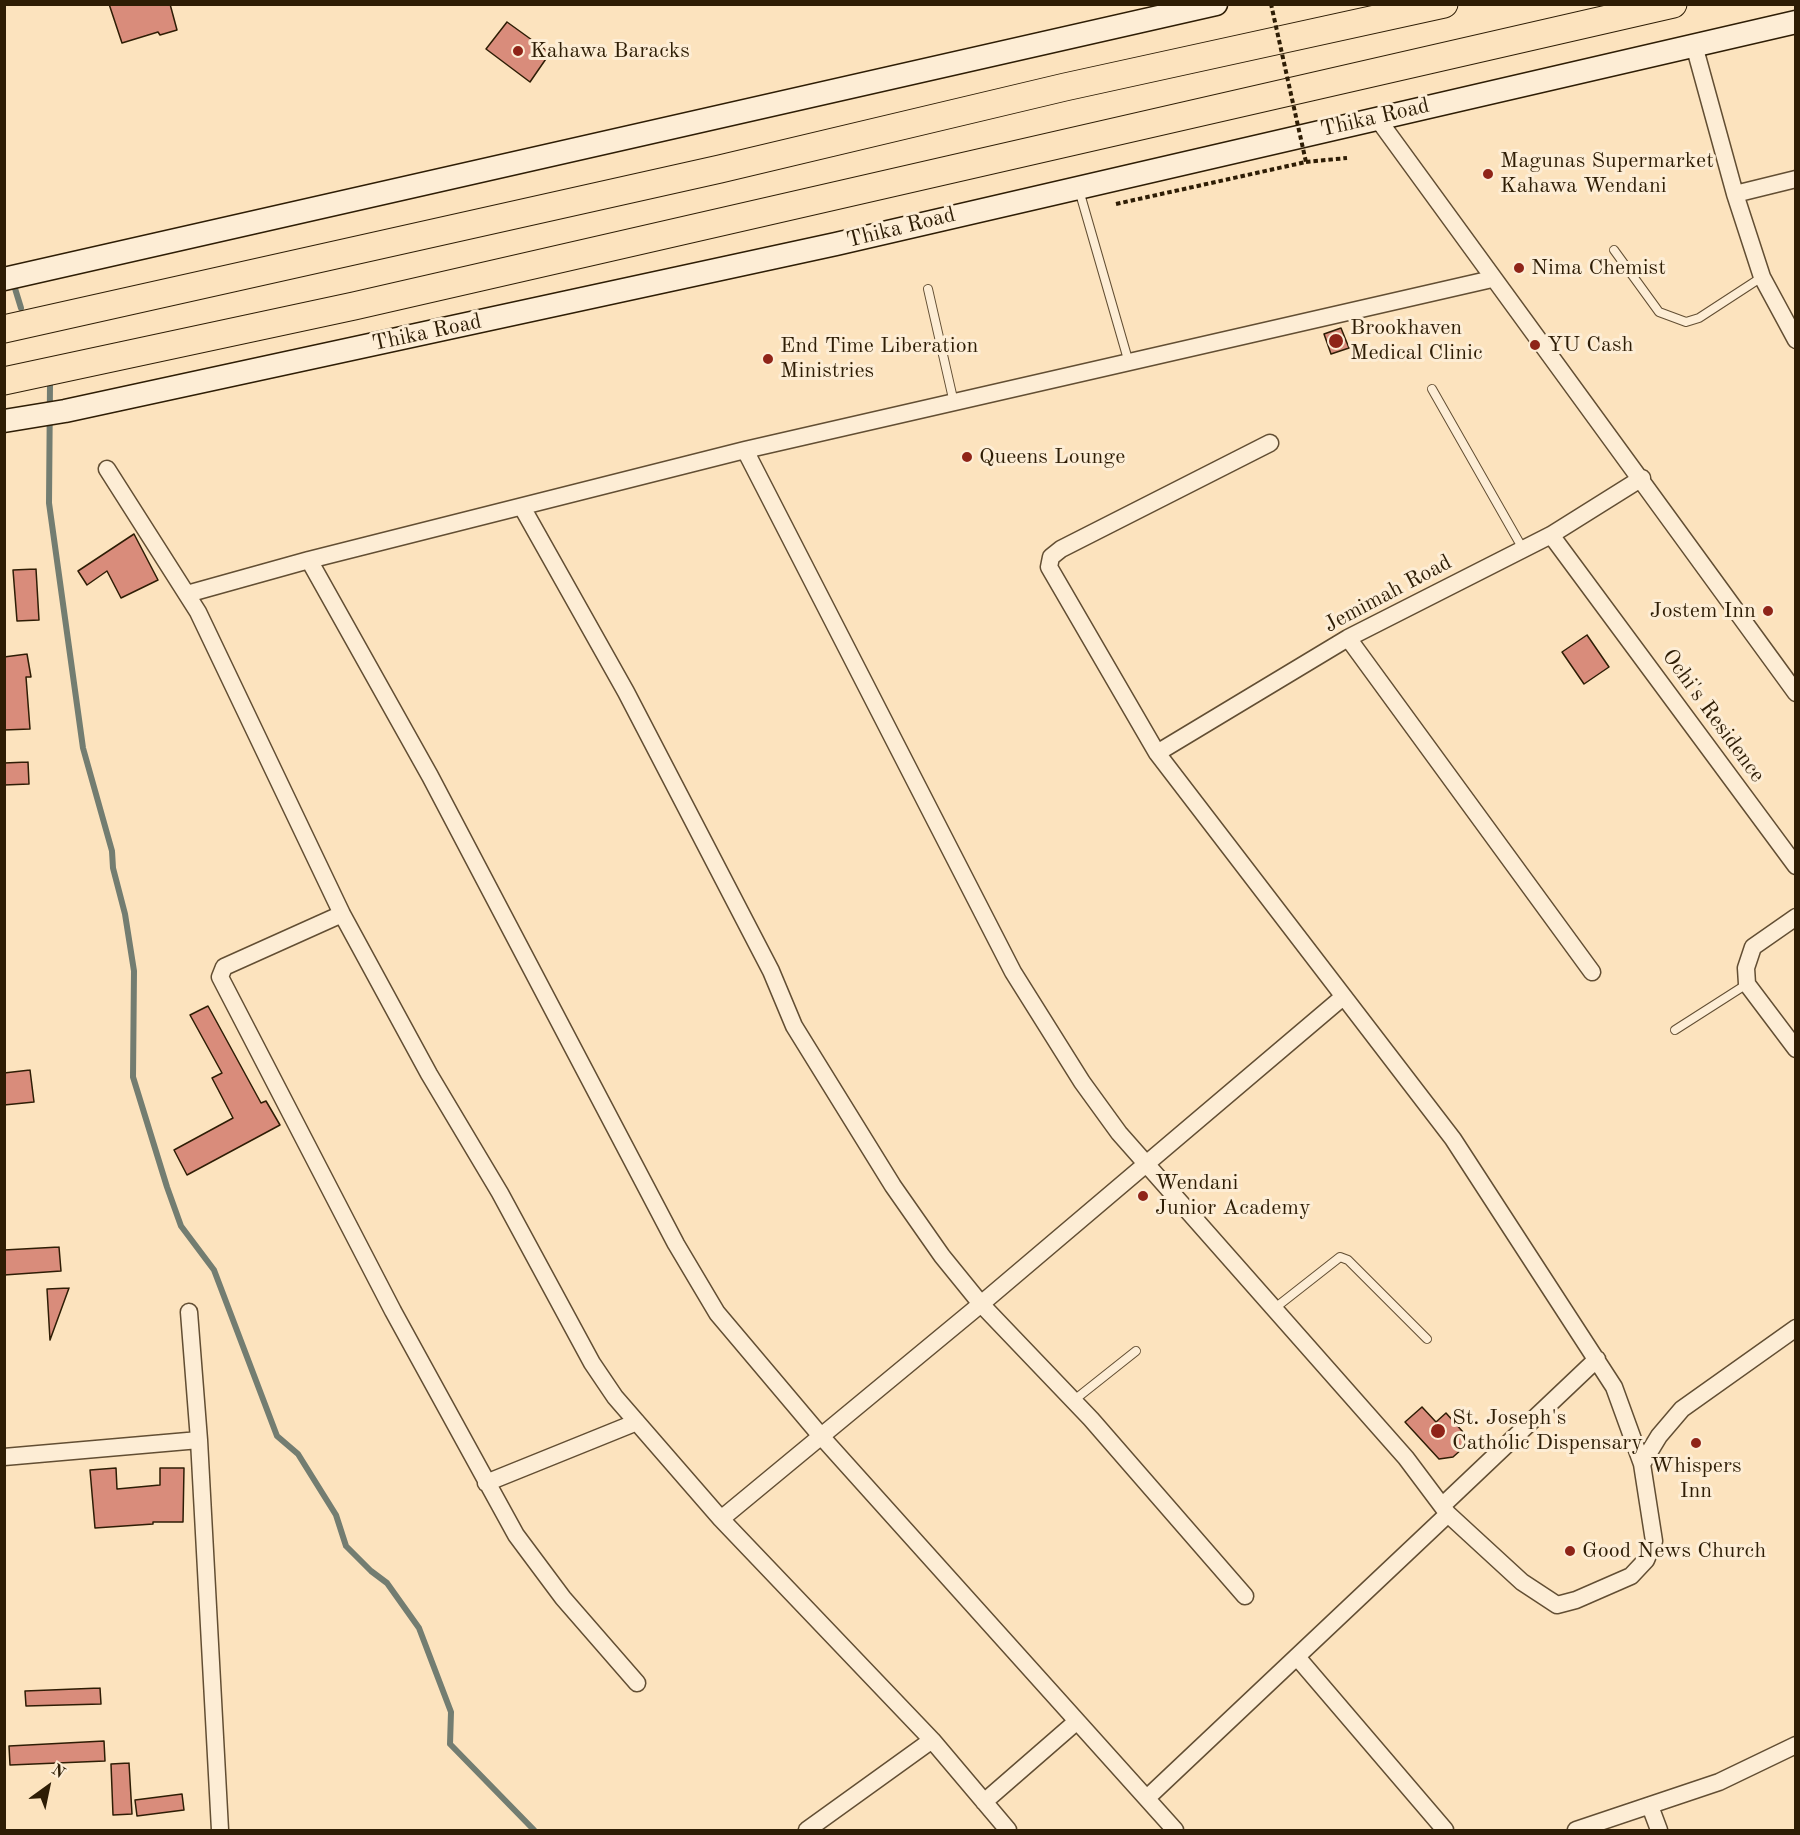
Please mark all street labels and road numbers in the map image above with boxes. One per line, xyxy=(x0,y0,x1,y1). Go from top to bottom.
street label: Thika Road xyxy=(1318,93,1432,143)
street label: Thika Road xyxy=(844,202,958,254)
street label: Thika Road xyxy=(370,309,484,357)
street label: Jemimah Road xyxy=(1320,549,1456,639)
street label: Ochi's Residence xyxy=(1656,644,1770,788)

